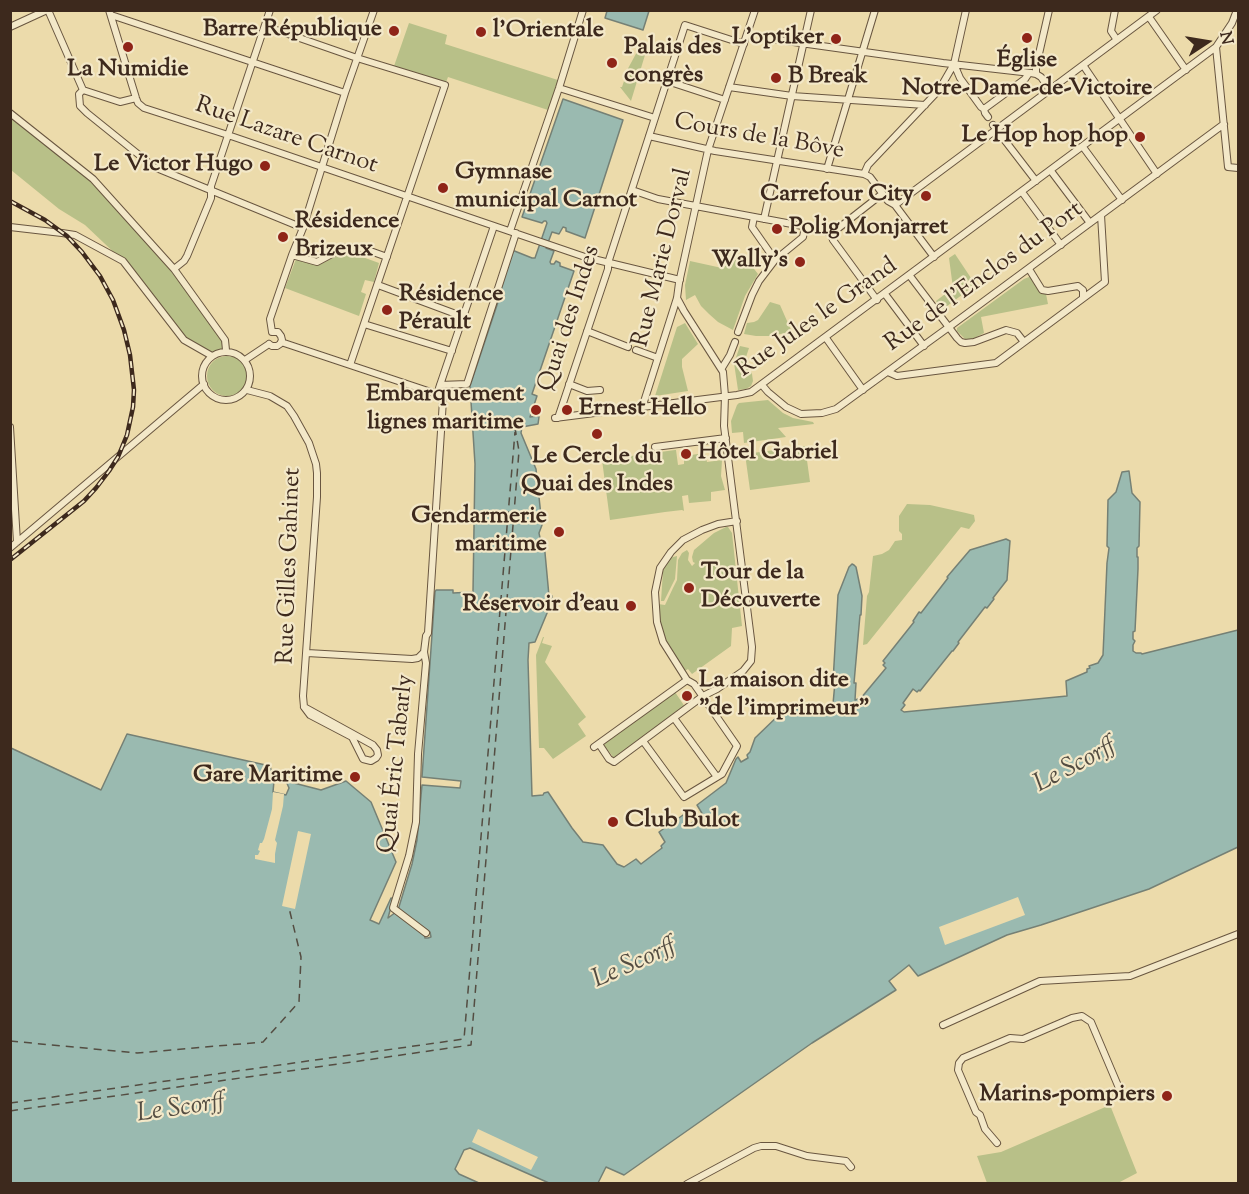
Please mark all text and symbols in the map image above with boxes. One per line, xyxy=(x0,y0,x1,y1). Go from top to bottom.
north arrow xyxy=(1177,12,1237,72)
place label: Barre République xyxy=(203,17,382,45)
place label: l'Orientale xyxy=(493,18,604,46)
marker: Barre République xyxy=(387,24,401,38)
marker: l'Orientale xyxy=(474,25,488,39)
place label: L'optiker xyxy=(732,25,824,53)
text: N xyxy=(1213,30,1238,47)
marker: Église Notre-Dame-de-Victoire xyxy=(1020,31,1034,45)
marker: L'optiker xyxy=(829,32,843,46)
place label: Palais des congrès xyxy=(624,35,721,91)
marker: La Numidie xyxy=(121,40,135,54)
place label: Église Notre-Dame-de-Victoire xyxy=(902,48,1152,104)
marker: Palais des congrès xyxy=(605,56,619,70)
place label: La Numidie xyxy=(67,57,189,85)
place label: B Break xyxy=(788,64,868,92)
marker: B Break xyxy=(769,71,783,85)
street label: Rue Lazare Carnot xyxy=(191,92,381,182)
street label: Cours de la Bôve xyxy=(672,109,846,167)
place label: Le Hop hop hop xyxy=(962,123,1128,151)
marker: Le Hop hop hop xyxy=(1133,130,1147,144)
place label: Le Victor Hugo xyxy=(94,152,253,180)
marker: Le Victor Hugo xyxy=(258,159,272,173)
place label: Gymnase municipal Carnot xyxy=(455,160,637,216)
street label: Rue Marie Dorval xyxy=(628,166,700,350)
marker: Gymnase municipal Carnot xyxy=(436,181,450,195)
place label: Carrefour City xyxy=(760,182,914,210)
marker: Carrefour City xyxy=(919,189,933,203)
street label: Rue de l'Enclos du Port xyxy=(880,197,1090,359)
place label: Résidence Brizeux xyxy=(295,209,399,265)
place label: Polig Monjarret xyxy=(789,215,948,243)
marker: Polig Monjarret xyxy=(770,222,784,236)
marker: Résidence Brizeux xyxy=(276,230,290,244)
street label: Quai des Indes xyxy=(534,242,608,396)
place label: Wally's xyxy=(712,248,788,276)
street label: Rue Jules le Grand xyxy=(732,253,904,385)
marker: Wally's xyxy=(793,255,807,269)
place label: Résidence Pérault xyxy=(399,282,503,338)
marker: Résidence Pérault xyxy=(380,303,394,317)
place label: Embarquement lignes maritime xyxy=(366,382,524,438)
place label: Ernest Hello xyxy=(579,396,707,424)
marker: Embarquement lignes maritime xyxy=(529,403,543,417)
marker: Ernest Hello xyxy=(560,403,574,417)
marker: Le Cercle du Quai des Indes xyxy=(590,427,604,441)
place label: Hôtel Gabriel xyxy=(698,440,838,468)
place label: Le Cercle du Quai des Indes xyxy=(521,444,673,500)
marker: Hôtel Gabriel xyxy=(679,447,693,461)
street label: Rue Gilles Gahinet xyxy=(273,467,309,665)
place label: Gendarmerie maritime xyxy=(411,504,547,560)
marker: Gendarmerie maritime xyxy=(552,525,566,539)
place label: Tour de la Découverte xyxy=(701,560,820,616)
marker: Tour de la Découverte xyxy=(682,581,696,595)
place label: Réservoir d'eau xyxy=(463,592,619,620)
marker: Réservoir d'eau xyxy=(624,599,638,613)
place label: La maison dite "de l'imprimeur" xyxy=(699,668,870,724)
street label: Quai Éric Tabarly xyxy=(374,673,422,855)
marker: La maison dite "de l'imprimeur" xyxy=(680,689,694,703)
water label: Le Scorff xyxy=(1029,732,1123,802)
place label: Gare Maritime xyxy=(193,763,343,791)
marker: Gare Maritime xyxy=(348,770,362,784)
place label: Club Bulot xyxy=(625,808,739,836)
marker: Club Bulot xyxy=(606,815,620,829)
water label: Le Scorff xyxy=(588,933,682,997)
place label: Marins-pompiers xyxy=(979,1082,1155,1110)
water label: Le Scorff xyxy=(135,1088,227,1132)
marker: Marins-pompiers xyxy=(1160,1089,1174,1103)

